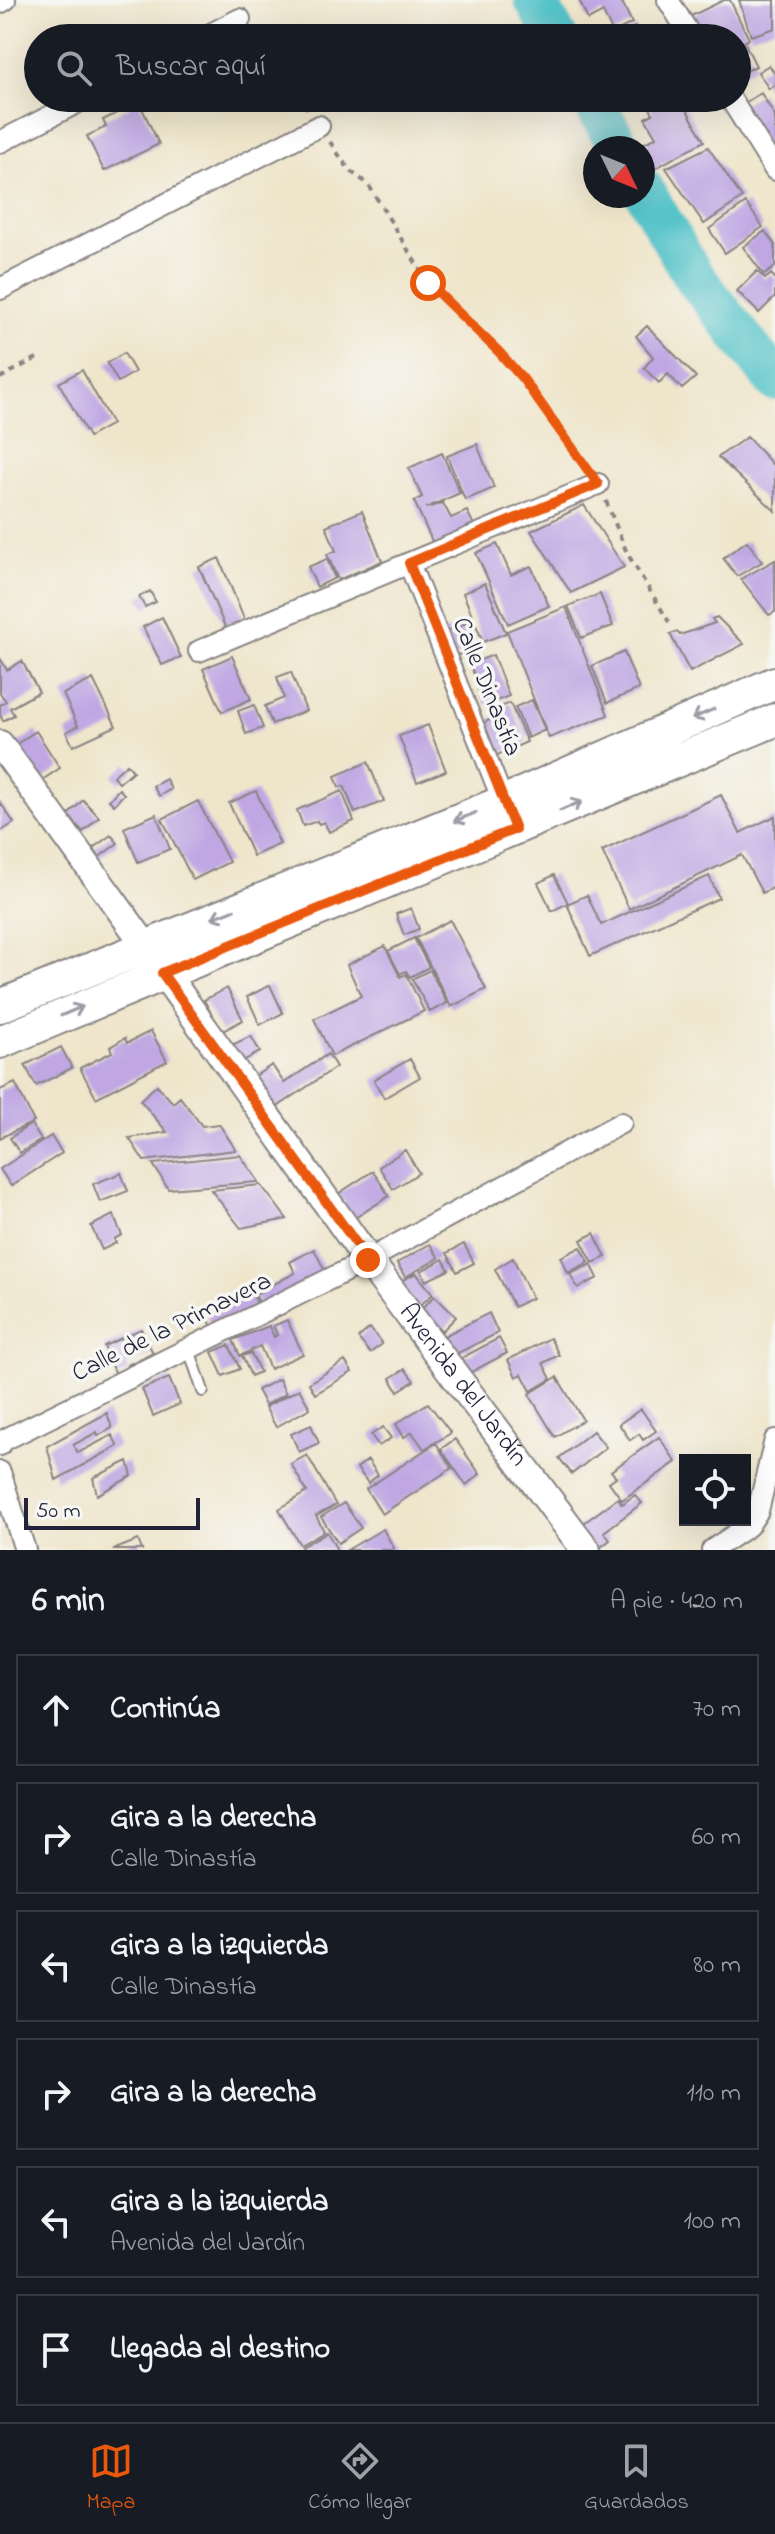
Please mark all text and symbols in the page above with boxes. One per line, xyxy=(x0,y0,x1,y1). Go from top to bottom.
search box xyxy=(24,24,751,112)
icon: search xyxy=(52,46,96,90)
text: Buscar aquí xyxy=(116,46,266,90)
north arrow xyxy=(583,136,655,208)
route start xyxy=(410,265,446,301)
street label: Calle Dinastía xyxy=(441,612,531,762)
one-way arrow xyxy=(692,708,716,723)
one-way arrow xyxy=(558,797,583,812)
one-way arrow xyxy=(453,811,478,825)
one-way arrow xyxy=(211,908,236,922)
one-way arrow xyxy=(59,1003,84,1018)
route end xyxy=(350,1242,386,1278)
street label: Calle de la Primavera xyxy=(66,1263,278,1393)
street label: Avenida del Jardín xyxy=(389,1296,536,1475)
map controls xyxy=(679,1454,751,1526)
button: locate xyxy=(679,1454,751,1526)
scale bar xyxy=(24,1494,200,1530)
text: 50 m xyxy=(36,1496,81,1528)
text: 6 min xyxy=(32,1577,105,1627)
text: A pie · 420 m xyxy=(610,1583,743,1621)
icon: ahead xyxy=(34,1688,78,1732)
text: Continúa xyxy=(110,1688,220,1732)
text: 70 m xyxy=(692,1691,741,1729)
text: Gira a la derecha xyxy=(110,1797,316,1841)
icon: right xyxy=(34,1816,78,1860)
text: 60 m xyxy=(692,1819,741,1857)
text: Calle Dinastía xyxy=(110,1841,257,1879)
text: Gira a la izquierda xyxy=(110,1925,328,1969)
icon: left xyxy=(34,1944,78,1988)
text: 80 m xyxy=(693,1947,741,1985)
text: Calle Dinastía xyxy=(110,1969,257,2007)
icon: right xyxy=(34,2072,78,2116)
text: Gira a la derecha xyxy=(110,2072,316,2116)
text: 110 m xyxy=(687,2075,741,2113)
text: Gira a la izquierda xyxy=(110,2181,328,2225)
icon: left xyxy=(34,2200,78,2244)
text: 100 m xyxy=(684,2203,741,2241)
text: Avenida del Jardín xyxy=(110,2225,305,2263)
icon: arrive xyxy=(34,2328,78,2372)
text: Llegada al destino xyxy=(110,2328,330,2372)
tab: Mapa xyxy=(86,2439,135,2519)
tab: Cómo llegar xyxy=(308,2439,412,2519)
tab: Guardados xyxy=(584,2439,689,2519)

